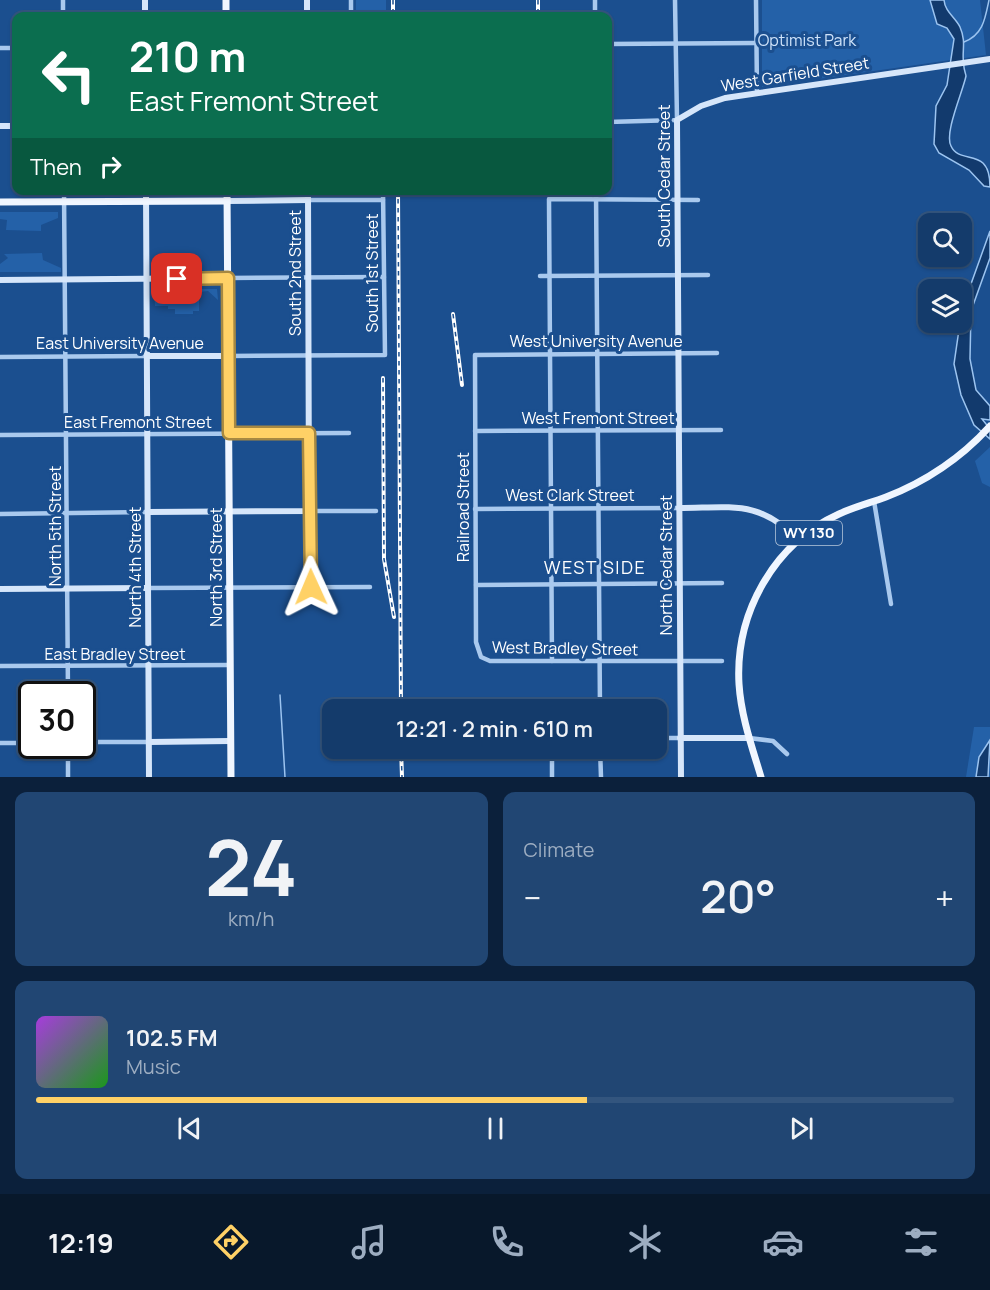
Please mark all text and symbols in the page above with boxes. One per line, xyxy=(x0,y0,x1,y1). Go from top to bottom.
text: 210 m xyxy=(129,27,246,85)
park label: Optimist Park xyxy=(758,29,857,51)
icon: left xyxy=(30,36,108,114)
street label: West Garfield Street xyxy=(719,51,871,97)
text: East Fremont Street xyxy=(129,82,379,119)
street label: South Cedar Street xyxy=(653,104,675,248)
icon: right xyxy=(94,150,127,183)
text: Then xyxy=(30,152,82,182)
street label: South 2nd Street xyxy=(284,210,306,336)
street label: South 1st Street xyxy=(361,213,383,333)
map controls xyxy=(918,213,972,333)
button: search xyxy=(918,213,972,267)
pin xyxy=(151,253,202,304)
icon: arrive xyxy=(160,262,193,295)
button: layers xyxy=(918,279,972,333)
street label: West University Avenue xyxy=(509,330,683,352)
street label: East University Avenue xyxy=(36,332,204,354)
street label: West Fremont Street xyxy=(521,407,675,429)
street label: East Fremont Street xyxy=(64,411,212,433)
street label: Railroad Street xyxy=(452,452,474,562)
street label: North 5th Street xyxy=(44,466,66,586)
street label: West Clark Street xyxy=(505,484,635,506)
street label: North Cedar Street xyxy=(655,495,677,635)
street label: North 4th Street xyxy=(124,507,146,627)
street label: North 3rd Street xyxy=(205,507,227,627)
road number: WY 130 xyxy=(776,521,842,545)
position arrow xyxy=(279,555,343,619)
district label: WEST SIDE xyxy=(544,555,646,579)
street label: West Bradley Street xyxy=(492,636,638,660)
street label: East Bradley Street xyxy=(44,643,186,665)
speed limit sign: 30 xyxy=(18,681,96,759)
text: 12:21 · 2 min · 610 m xyxy=(396,714,593,744)
text: 24 xyxy=(205,813,297,919)
text: Climate xyxy=(524,836,595,863)
text: 20° xyxy=(700,865,776,927)
text: − xyxy=(524,875,541,920)
text: + xyxy=(935,875,954,920)
text: km/h xyxy=(228,905,275,932)
text: 102.5 FM xyxy=(126,1023,218,1053)
text: Music xyxy=(126,1053,181,1080)
icon: previous xyxy=(173,1112,206,1145)
icon: pause xyxy=(479,1112,512,1145)
icon: next xyxy=(785,1112,818,1145)
icon: directions xyxy=(210,1221,252,1263)
icon: music xyxy=(348,1221,390,1263)
icon: phone xyxy=(486,1221,528,1263)
icon: climate xyxy=(624,1221,666,1263)
icon: car xyxy=(762,1221,804,1263)
icon: filters xyxy=(900,1221,942,1263)
text: 12:19 xyxy=(48,1224,114,1261)

